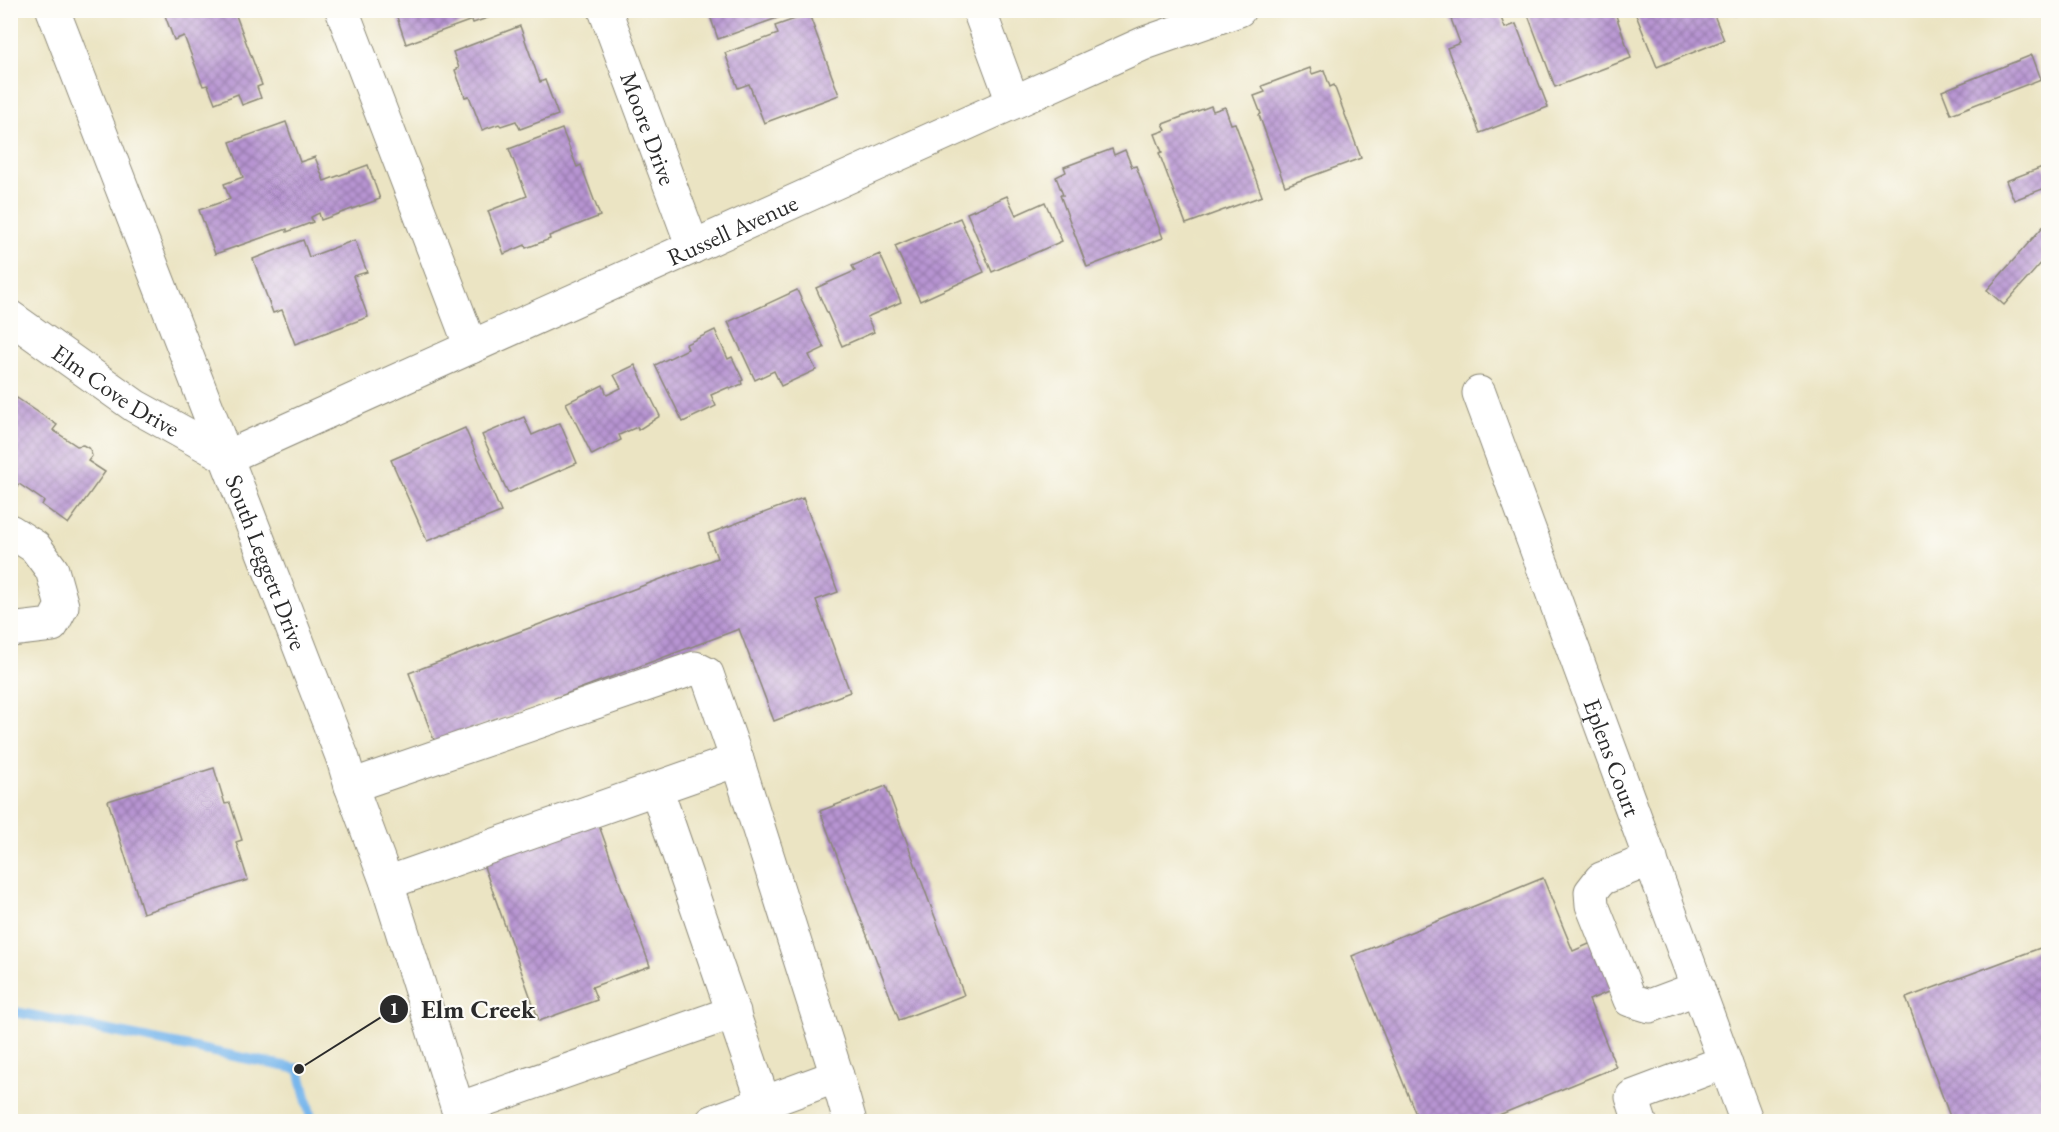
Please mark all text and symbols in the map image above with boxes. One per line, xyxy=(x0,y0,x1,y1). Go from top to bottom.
street label: Moore Drive xyxy=(614,67,684,189)
street label: Russell Avenue xyxy=(662,186,802,272)
street label: Elm Cove Drive xyxy=(46,337,185,443)
street label: South Leggett Drive xyxy=(219,470,315,654)
street label: Eplens Court xyxy=(1577,694,1649,821)
callout: Elm Creek xyxy=(379,987,547,1031)
text: Elm Creek xyxy=(421,992,536,1026)
text: 1 xyxy=(389,997,399,1020)

